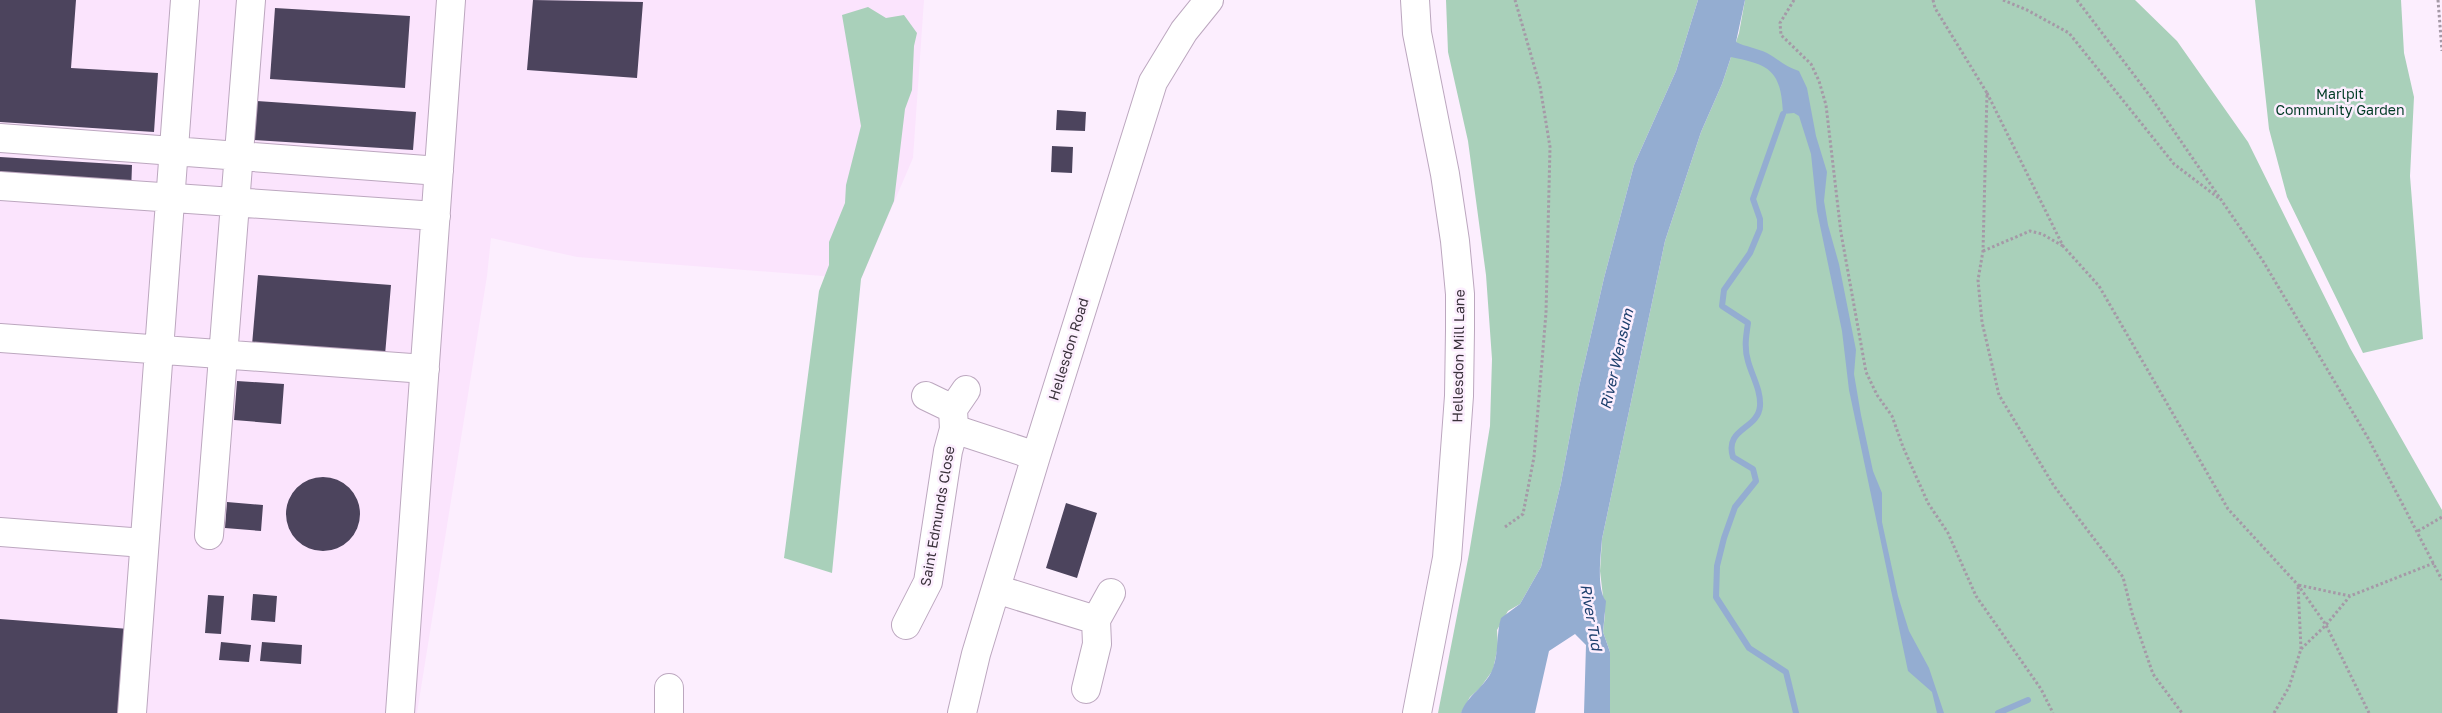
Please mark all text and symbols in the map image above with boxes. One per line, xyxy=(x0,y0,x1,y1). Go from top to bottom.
park label: Marlpit Community Garden xyxy=(2275,85,2405,118)
street label: Hellesdon Mill Lane xyxy=(1448,289,1468,423)
street label: Hellesdon Road xyxy=(1044,296,1092,402)
water label: River Wensum xyxy=(1596,306,1636,411)
street label: Saint Edmunds Close xyxy=(916,445,958,587)
water label: River Tud xyxy=(1577,583,1607,653)

